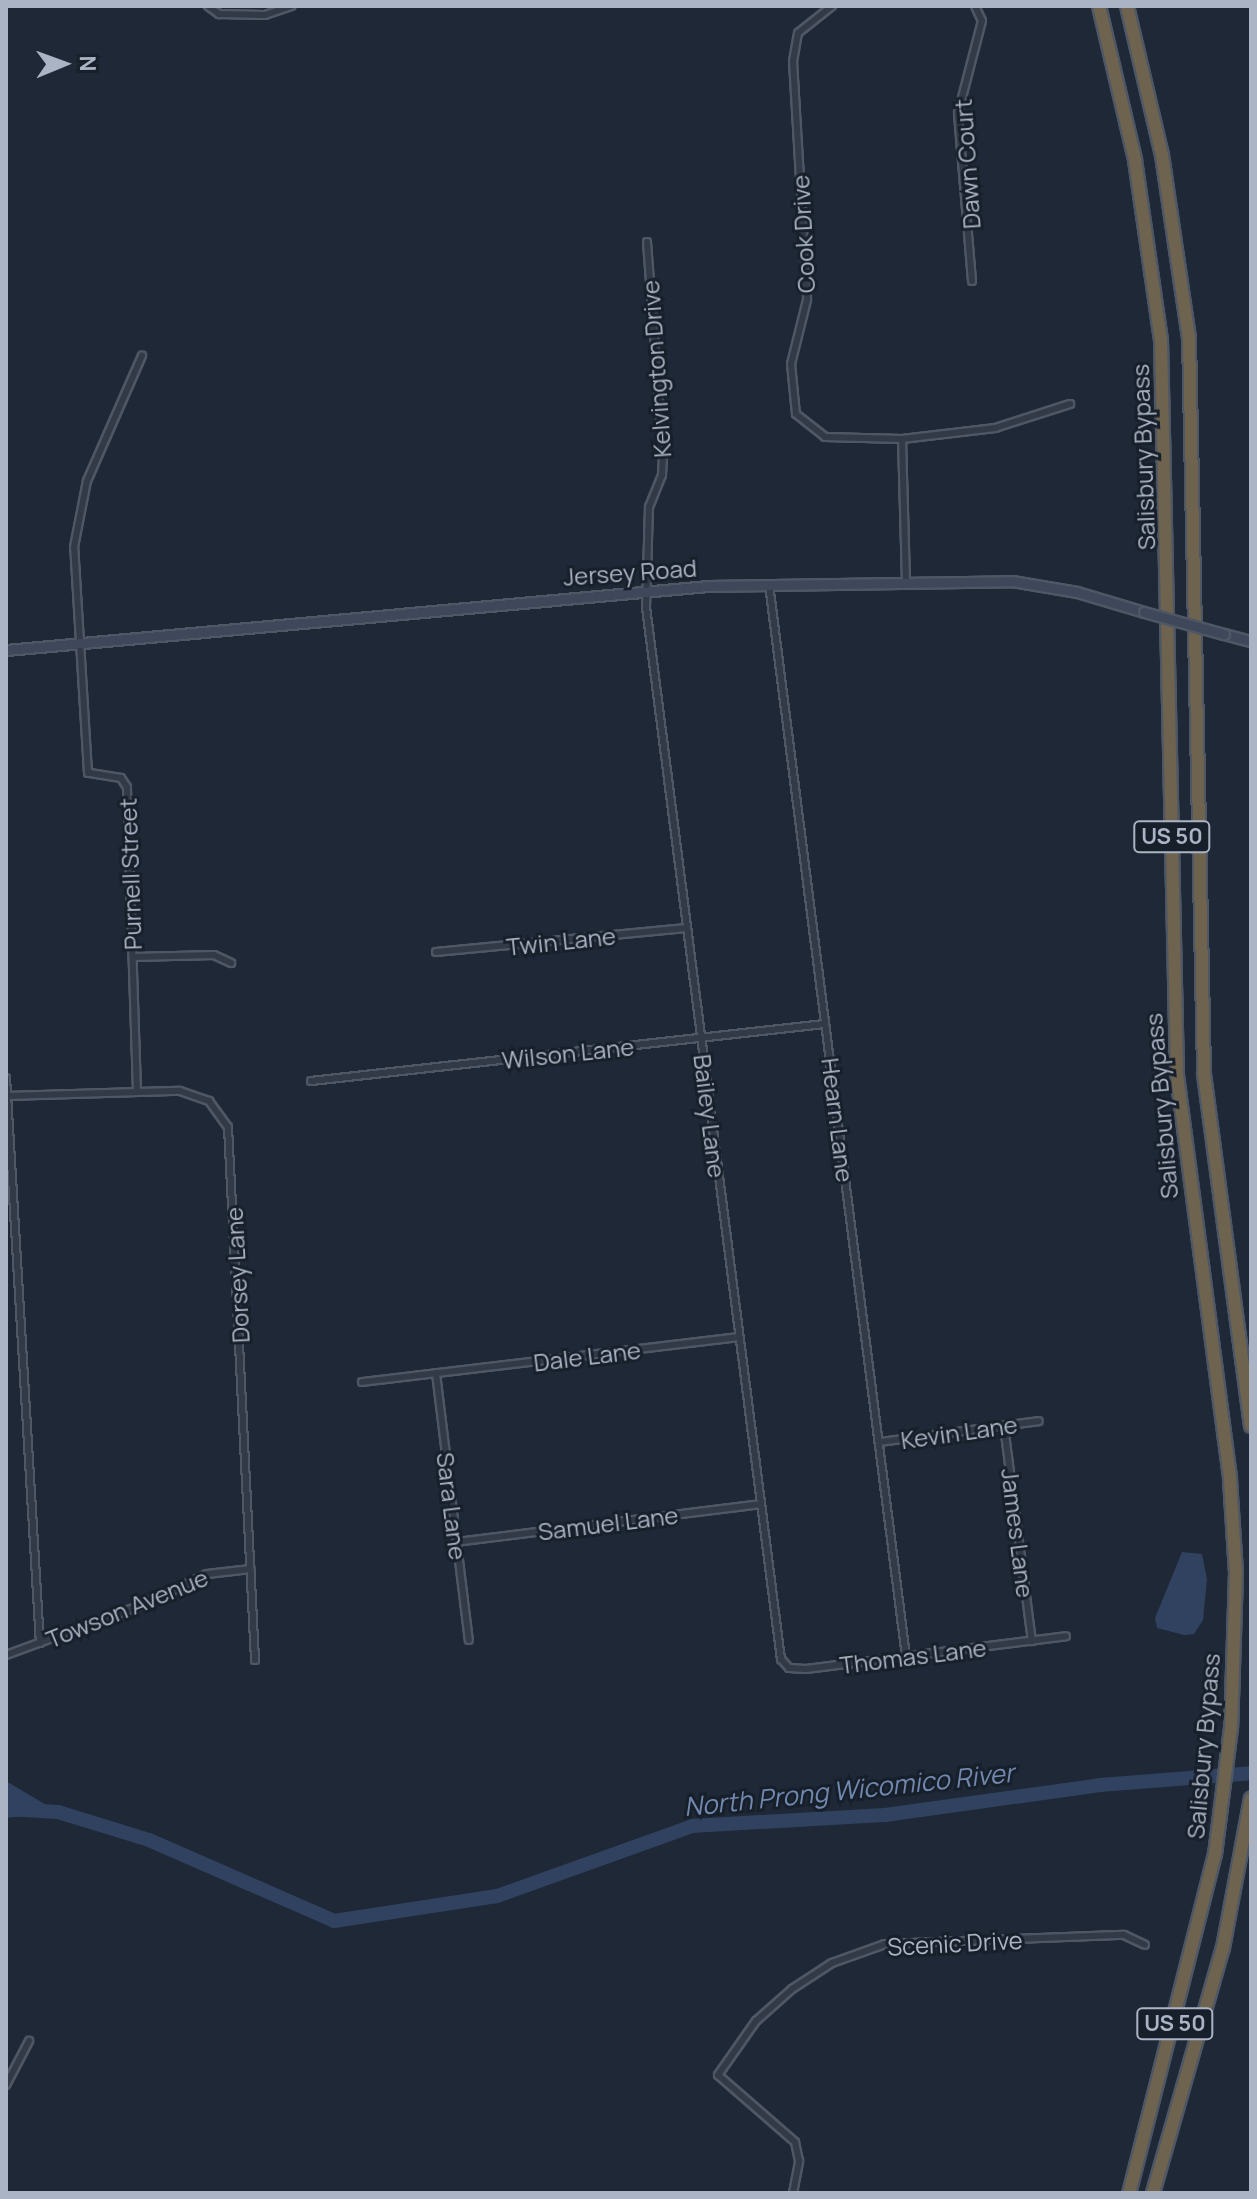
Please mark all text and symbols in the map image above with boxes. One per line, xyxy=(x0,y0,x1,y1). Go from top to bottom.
north arrow xyxy=(24,24,104,104)
text: N xyxy=(73,55,103,72)
street label: Dawn Court xyxy=(948,98,986,230)
street label: Cook Drive xyxy=(786,174,820,294)
street label: Kelvington Drive xyxy=(635,279,677,459)
street label: Salisbury Bypass xyxy=(1125,363,1161,551)
street label: Jersey Road xyxy=(562,553,698,591)
street label: Purnell Street xyxy=(113,797,147,951)
road number: US 50 xyxy=(1132,819,1212,855)
street label: Twin Lane xyxy=(505,921,617,961)
street label: Salisbury Bypass xyxy=(1139,1012,1183,1200)
street label: Wilson Lane xyxy=(500,1032,636,1074)
street label: Bailey Lane xyxy=(688,1053,732,1179)
street label: Hearn Lane xyxy=(816,1056,860,1184)
street label: Dorsey Lane xyxy=(219,1206,255,1344)
street label: Dale Lane xyxy=(532,1335,642,1377)
street label: Kevin Lane xyxy=(899,1410,1019,1454)
street label: Sara Lane xyxy=(431,1451,473,1561)
street label: James Lane xyxy=(996,1467,1040,1599)
street label: Samuel Lane xyxy=(536,1500,680,1546)
street label: Towson Avenue xyxy=(42,1562,212,1654)
street label: Thomas Lane xyxy=(838,1633,988,1679)
street label: Salisbury Bypass xyxy=(1181,1652,1225,1840)
water label: North Prong Wicomico River xyxy=(683,1757,1015,1823)
street label: Scenic Drive xyxy=(887,1925,1023,1961)
road number: US 50 xyxy=(1135,2006,1215,2042)

